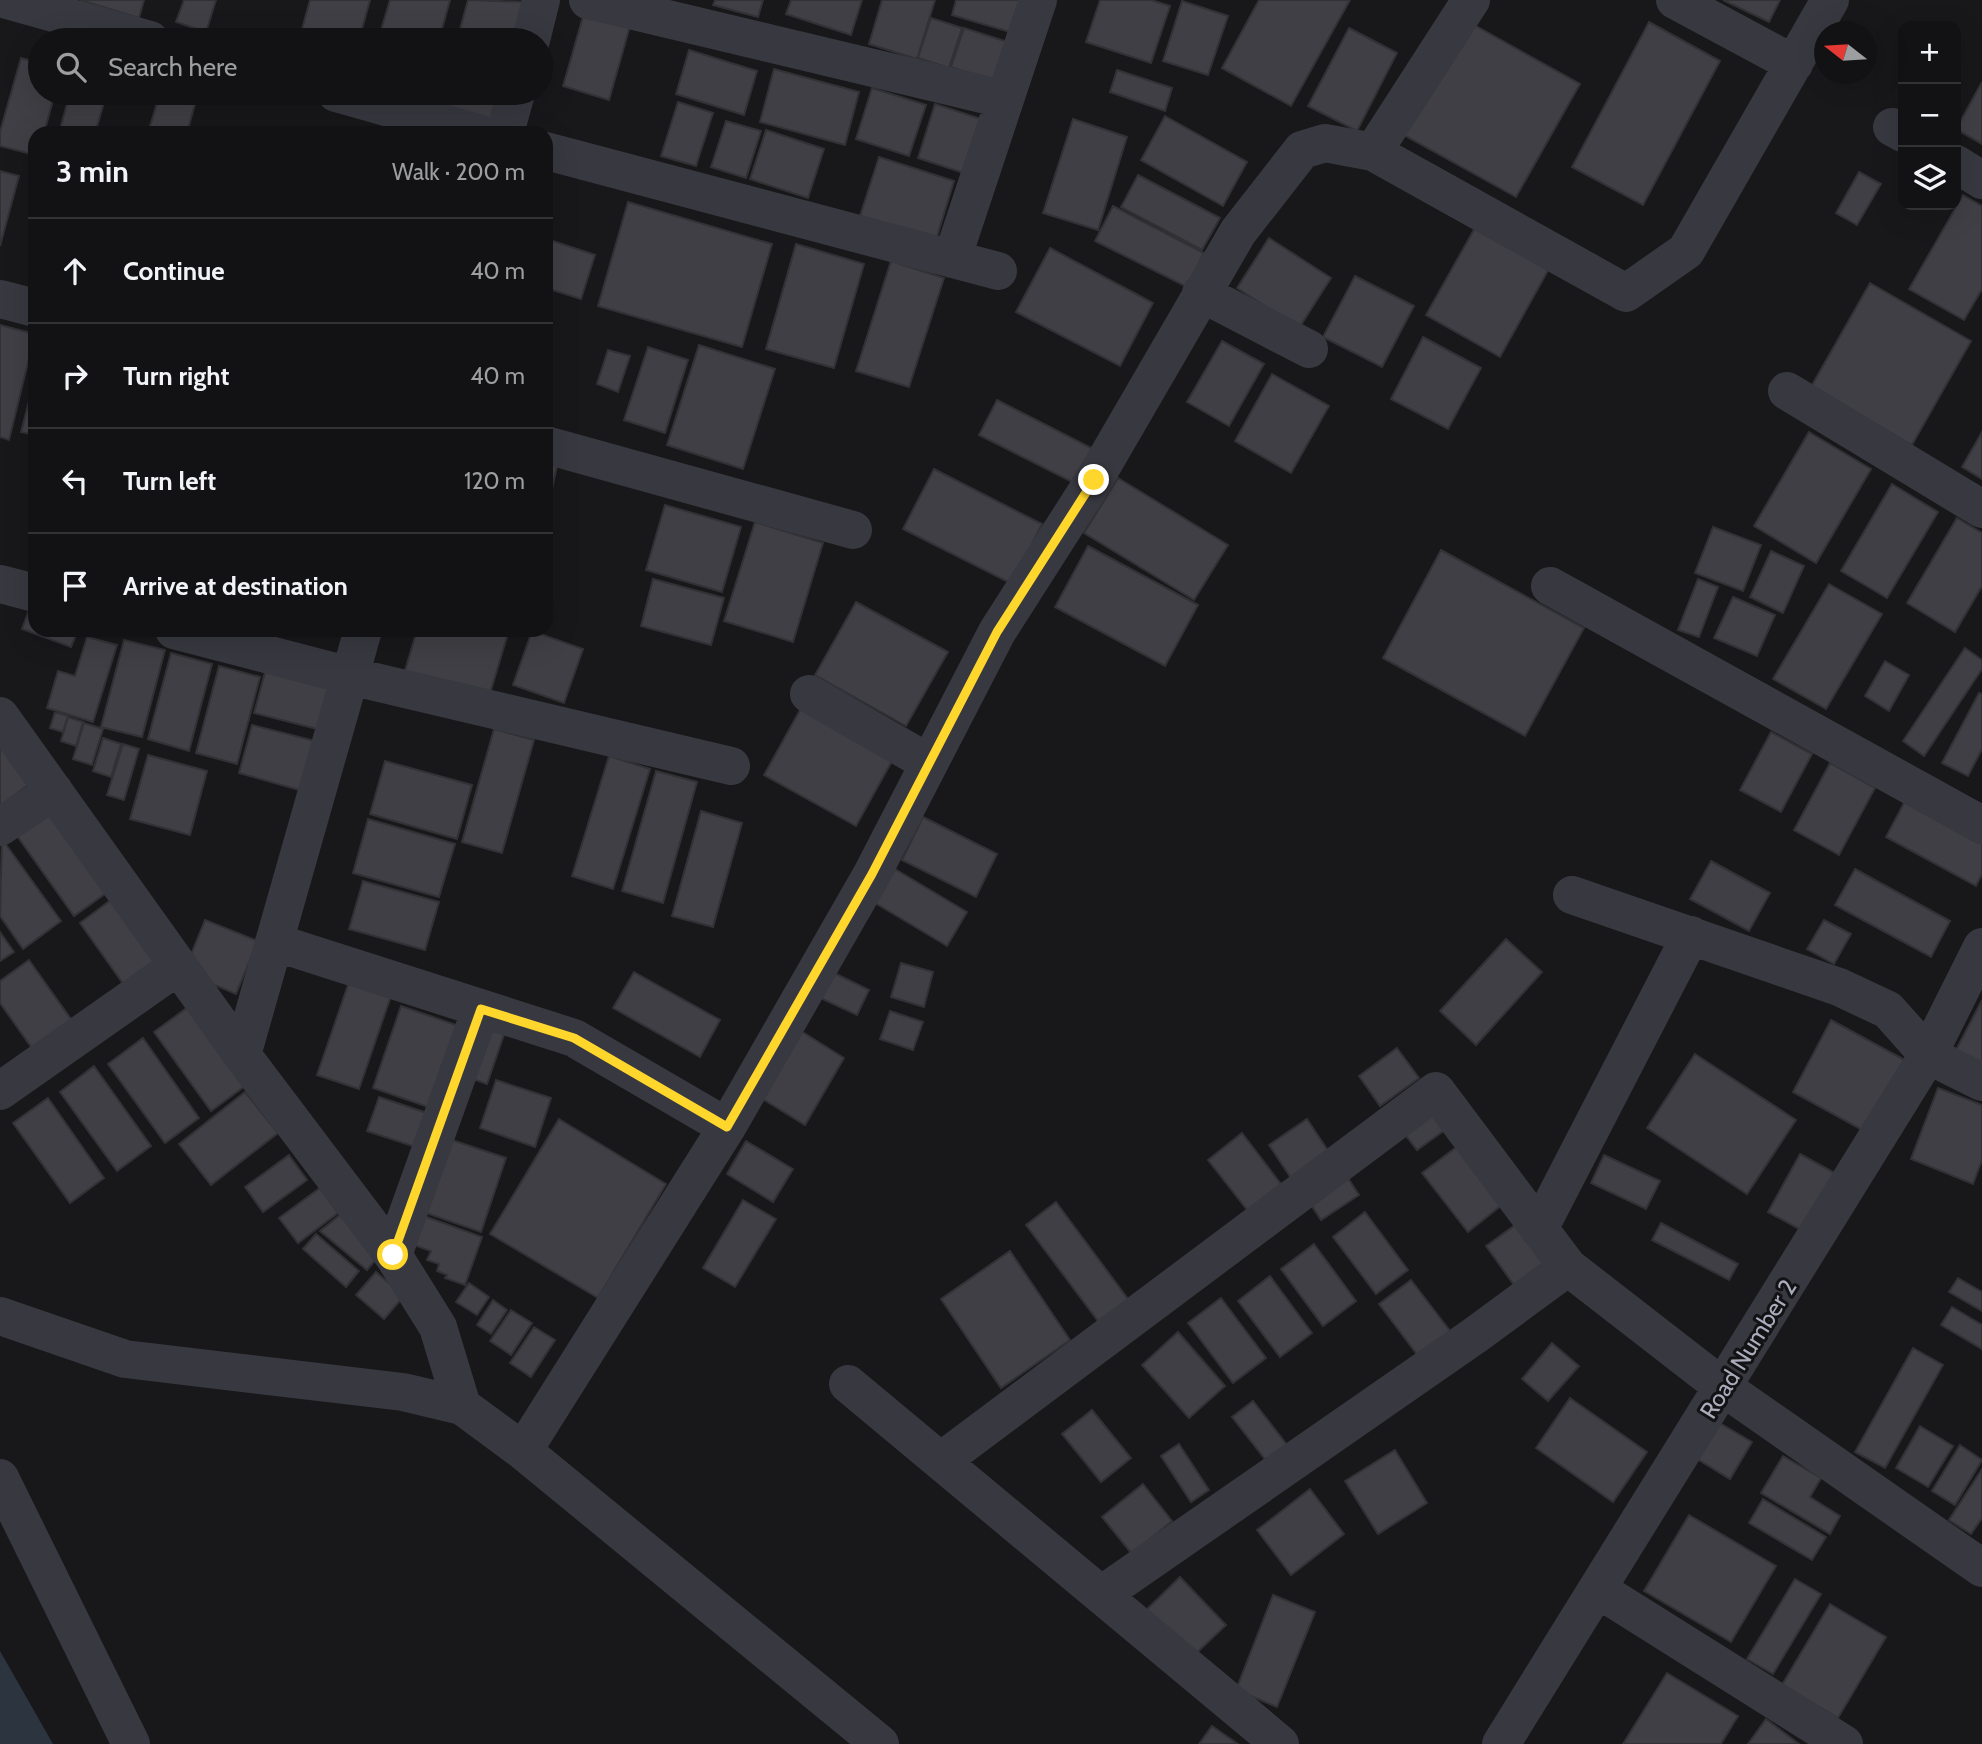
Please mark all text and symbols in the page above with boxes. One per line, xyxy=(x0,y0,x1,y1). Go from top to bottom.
north arrow xyxy=(1814,21,1877,84)
map controls xyxy=(1898,21,1961,210)
button: + xyxy=(1898,21,1961,84)
search box xyxy=(28,28,553,105)
icon: search xyxy=(52,48,90,86)
text: Search here xyxy=(108,51,237,83)
button: − xyxy=(1898,84,1961,147)
button: layers xyxy=(1898,147,1961,210)
text: 3 min xyxy=(56,153,129,190)
text: Walk · 200 m xyxy=(392,158,525,186)
icon: ahead xyxy=(56,252,94,290)
text: Continue xyxy=(123,255,225,287)
text: 40 m xyxy=(470,257,525,285)
icon: right xyxy=(56,357,94,395)
text: Turn right xyxy=(123,360,229,392)
text: 40 m xyxy=(470,362,525,390)
icon: left xyxy=(56,462,94,500)
route end xyxy=(1078,464,1109,495)
text: Turn left xyxy=(123,465,216,497)
text: 120 m xyxy=(464,467,525,495)
icon: arrive xyxy=(56,567,94,605)
text: Arrive at destination xyxy=(123,570,348,602)
route start xyxy=(377,1239,408,1270)
street label: Road Number 2 xyxy=(1694,1274,1802,1424)

